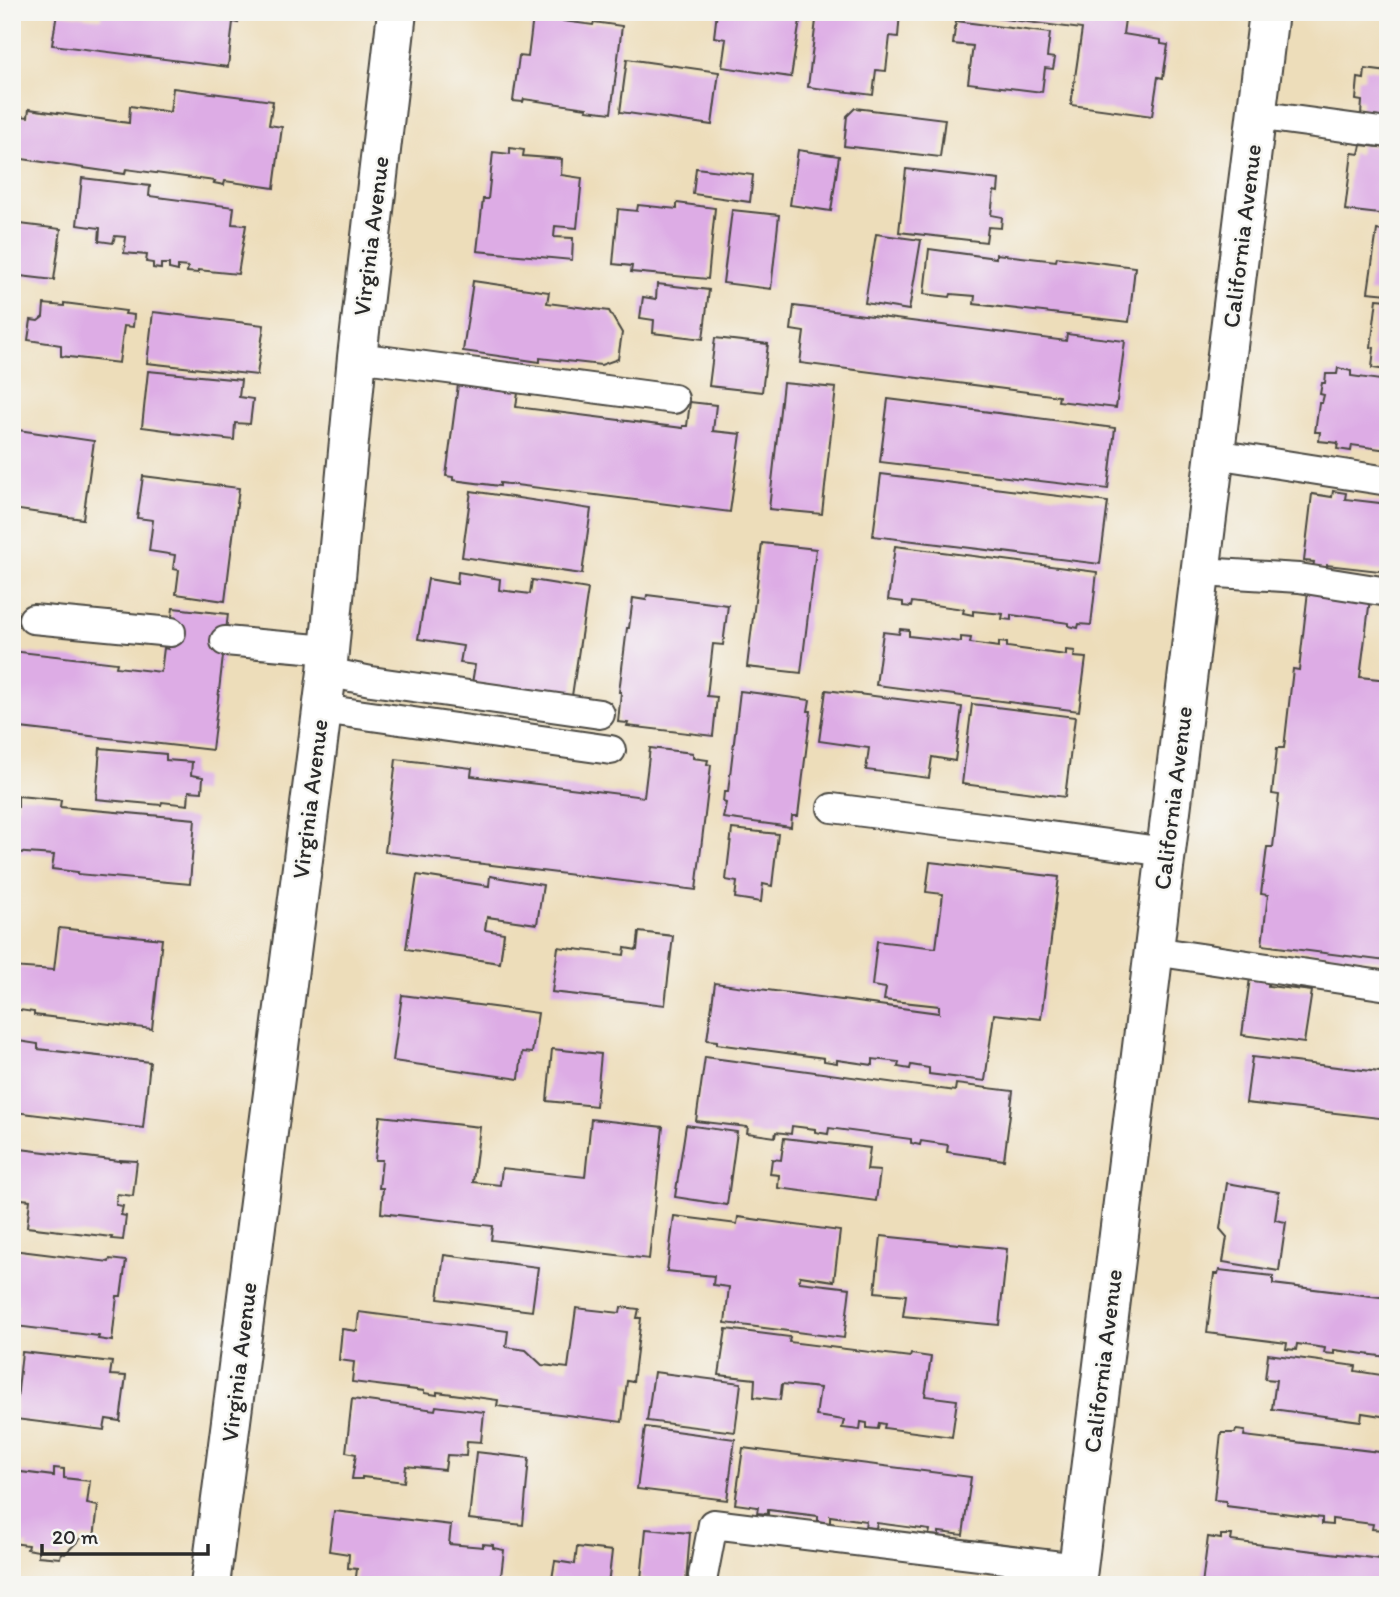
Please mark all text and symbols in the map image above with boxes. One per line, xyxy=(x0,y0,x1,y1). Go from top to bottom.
street label: California Avenue xyxy=(1216,142,1267,329)
street label: Virginia Avenue xyxy=(346,154,395,318)
street label: California Avenue xyxy=(1147,704,1198,891)
street label: Virginia Avenue xyxy=(285,717,334,881)
street label: California Avenue xyxy=(1077,1267,1128,1454)
street label: Virginia Avenue xyxy=(214,1280,263,1444)
scale bar xyxy=(42,1513,208,1557)
text: 20 m xyxy=(52,1524,99,1549)

